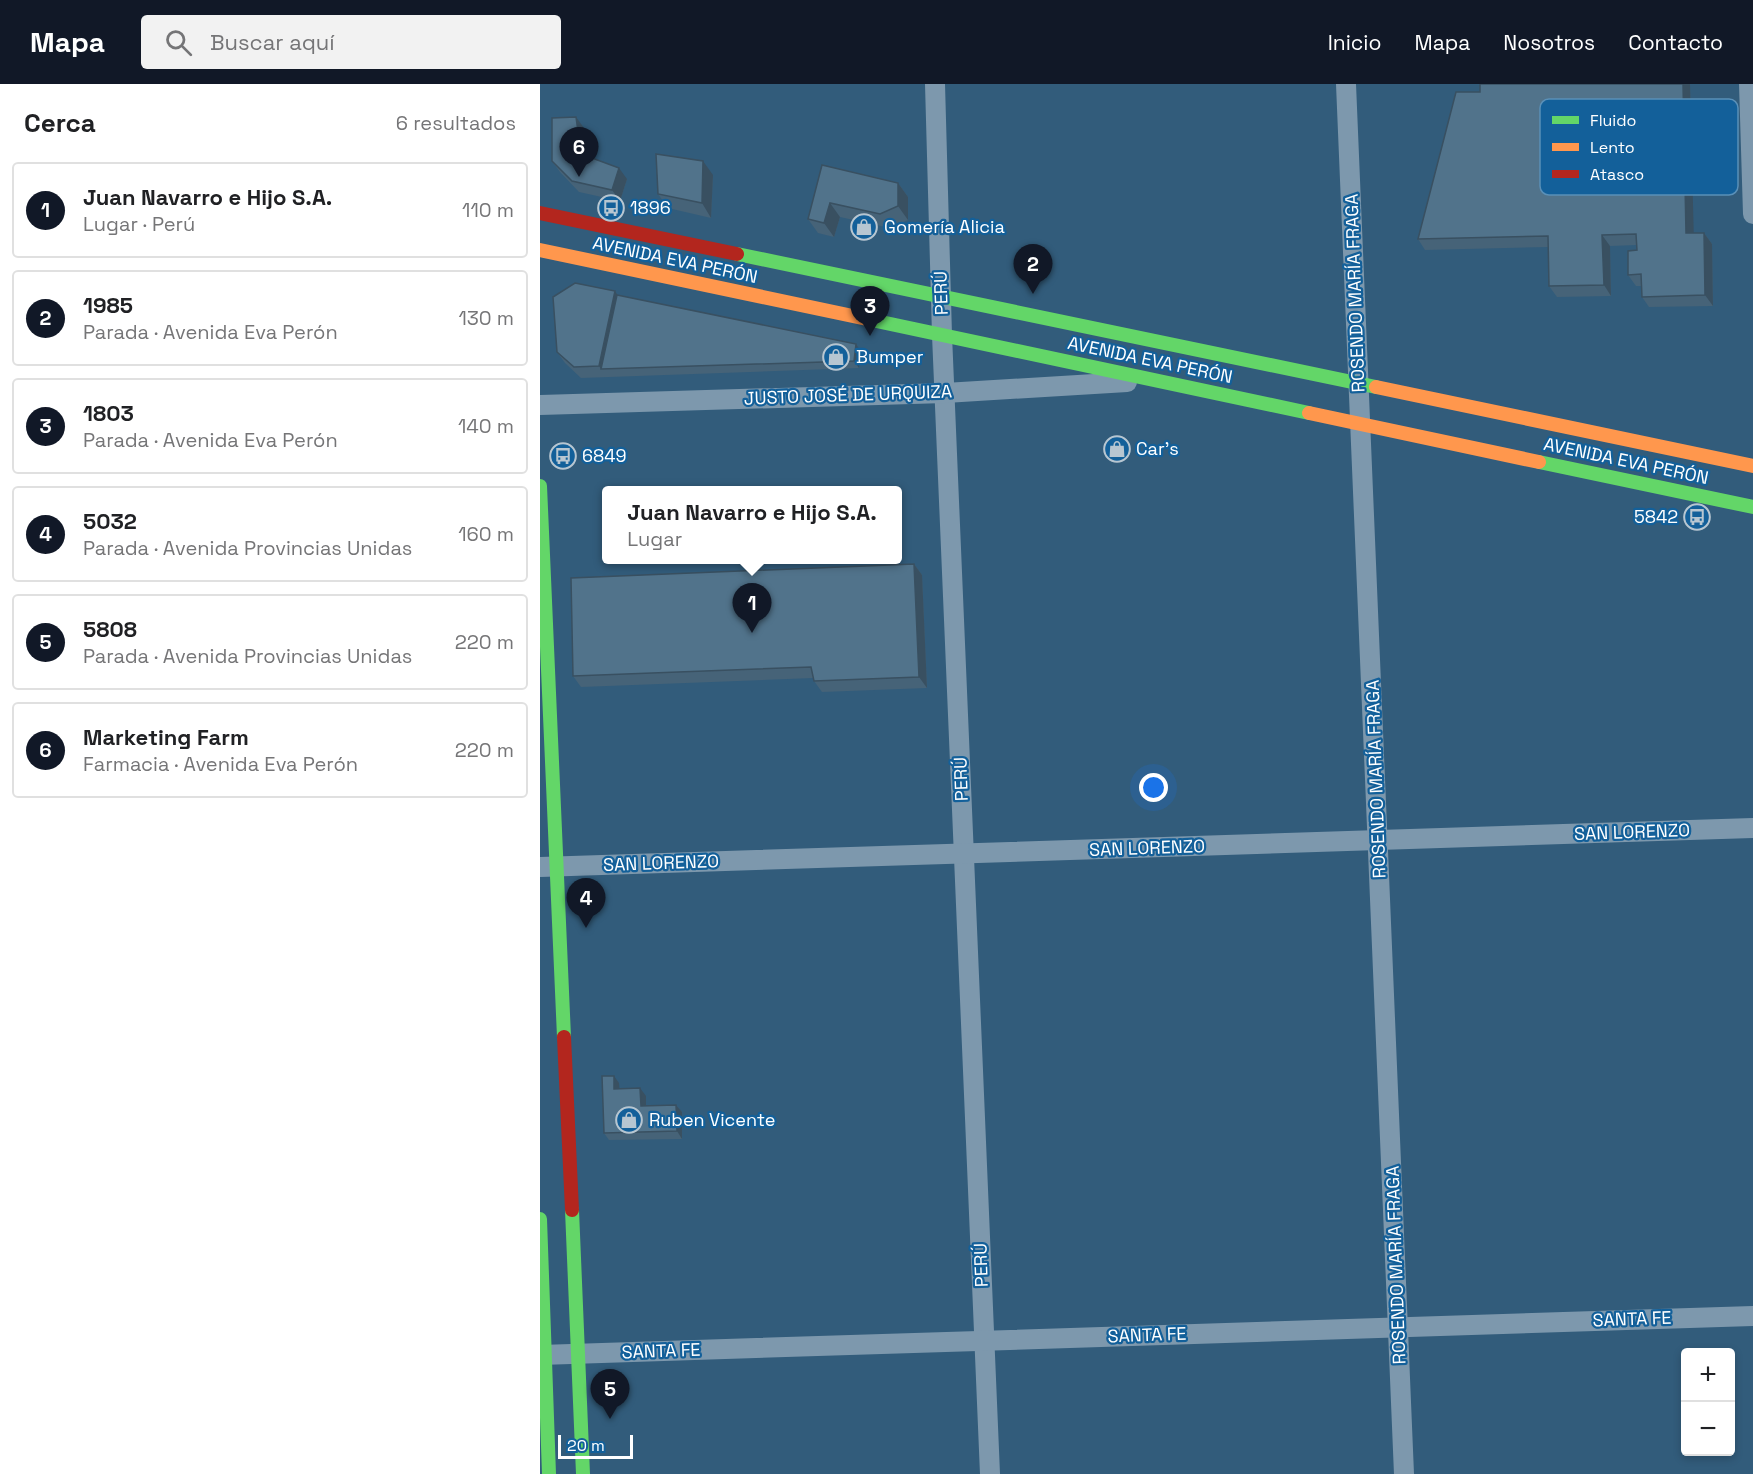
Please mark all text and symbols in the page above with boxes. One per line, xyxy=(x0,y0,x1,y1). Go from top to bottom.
search box xyxy=(141,15,561,69)
text: Mapa xyxy=(30,24,105,60)
icon: search xyxy=(162,26,195,59)
text: Buscar aquí xyxy=(210,28,335,56)
text: Inicio xyxy=(1328,29,1382,56)
text: Mapa xyxy=(1415,29,1470,56)
text: Nosotros xyxy=(1503,29,1595,56)
text: Contacto xyxy=(1628,29,1723,56)
legend xyxy=(1540,99,1738,195)
text: Cerca xyxy=(24,106,96,140)
text: 6 resultados xyxy=(396,110,516,136)
text: Fluido xyxy=(1590,110,1636,131)
pin: 6 xyxy=(560,128,598,177)
text: Lento xyxy=(1590,137,1635,158)
text: Atasco xyxy=(1590,164,1644,185)
text: Juan Navarro e Hijo S.A. xyxy=(83,183,332,211)
bus stop icon: 1896 xyxy=(596,193,626,223)
street label: ROSENDO MARÍA FRAGA xyxy=(1340,193,1369,393)
place label: 1896 xyxy=(630,196,671,219)
text: 1 xyxy=(41,197,50,223)
text: 110 m xyxy=(462,197,514,223)
text: Lugar · Perú xyxy=(83,211,195,237)
shop icon: Gomería Alicia xyxy=(849,212,879,242)
place label: Gomería Alicia xyxy=(884,215,1005,238)
street label: AVENIDA EVA PERÓN xyxy=(591,231,760,288)
pin: 2 xyxy=(1014,244,1052,294)
street label: PERÚ xyxy=(928,270,953,316)
pin: 3 xyxy=(850,286,890,336)
text: 1985 xyxy=(83,291,133,319)
text: 2 xyxy=(40,305,51,331)
text: 130 m xyxy=(458,305,514,331)
text: Parada · Avenida Eva Perón xyxy=(83,319,338,345)
street label: AVENIDA EVA PERÓN xyxy=(1066,331,1235,388)
shop icon: Bumper xyxy=(821,342,851,372)
place label: Bumper xyxy=(856,345,924,368)
street label: JUSTO JOSÉ DE URQUIZA xyxy=(743,379,952,410)
text: 1803 xyxy=(83,399,134,427)
text: 3 xyxy=(39,413,52,439)
text: 140 m xyxy=(458,413,514,439)
text: Parada · Avenida Eva Perón xyxy=(83,427,338,453)
street label: AVENIDA EVA PERÓN xyxy=(1542,432,1711,489)
shop icon: Car's xyxy=(1102,434,1132,464)
place label: Car's xyxy=(1136,437,1179,460)
bus stop icon: 6849 xyxy=(548,441,578,471)
place label: 6849 xyxy=(582,444,627,467)
popup xyxy=(602,486,902,564)
text: Juan Navarro e Hijo S.A. xyxy=(627,498,877,526)
bus stop icon: 5842 xyxy=(1682,502,1712,532)
place label: 5842 xyxy=(1634,505,1678,528)
text: 5032 xyxy=(83,507,137,535)
text: 4 xyxy=(39,521,52,547)
text: 160 m xyxy=(458,521,514,547)
text: Lugar xyxy=(627,526,682,552)
text: Parada · Avenida Provincias Unidas xyxy=(83,535,412,561)
pin: 1 xyxy=(732,584,772,633)
text: 5808 xyxy=(83,615,137,643)
text: 5 xyxy=(40,629,52,655)
text: 220 m xyxy=(455,629,514,655)
text: Parada · Avenida Provincias Unidas xyxy=(83,643,412,669)
street label: ROSENDO MARÍA FRAGA xyxy=(1361,679,1390,879)
text: Marketing Farm xyxy=(83,723,249,751)
text: 6 xyxy=(39,737,52,763)
text: 220 m xyxy=(455,737,514,763)
text: Farmacia · Avenida Eva Perón xyxy=(83,751,358,777)
street label: PERÚ xyxy=(948,756,973,802)
your location xyxy=(1139,773,1168,802)
street label: SAN LORENZO xyxy=(1574,818,1690,845)
street label: SAN LORENZO xyxy=(1089,834,1205,861)
street label: SAN LORENZO xyxy=(603,849,719,876)
pin: 4 xyxy=(566,878,606,928)
shop icon: Ruben Vicente xyxy=(614,1105,644,1135)
place label: Ruben Vicente xyxy=(649,1108,775,1131)
street label: ROSENDO MARÍA FRAGA xyxy=(1381,1165,1410,1365)
street label: PERÚ xyxy=(968,1242,993,1288)
street label: SANTA FE xyxy=(1592,1306,1672,1331)
street label: SANTA FE xyxy=(1107,1322,1187,1347)
street label: SANTA FE xyxy=(621,1338,701,1363)
map controls xyxy=(1681,1348,1735,1456)
button: + xyxy=(1681,1348,1735,1402)
pin: 5 xyxy=(590,1370,630,1419)
button: − xyxy=(1681,1402,1735,1456)
scale bar xyxy=(558,1432,633,1460)
text: 20 m xyxy=(567,1435,605,1456)

